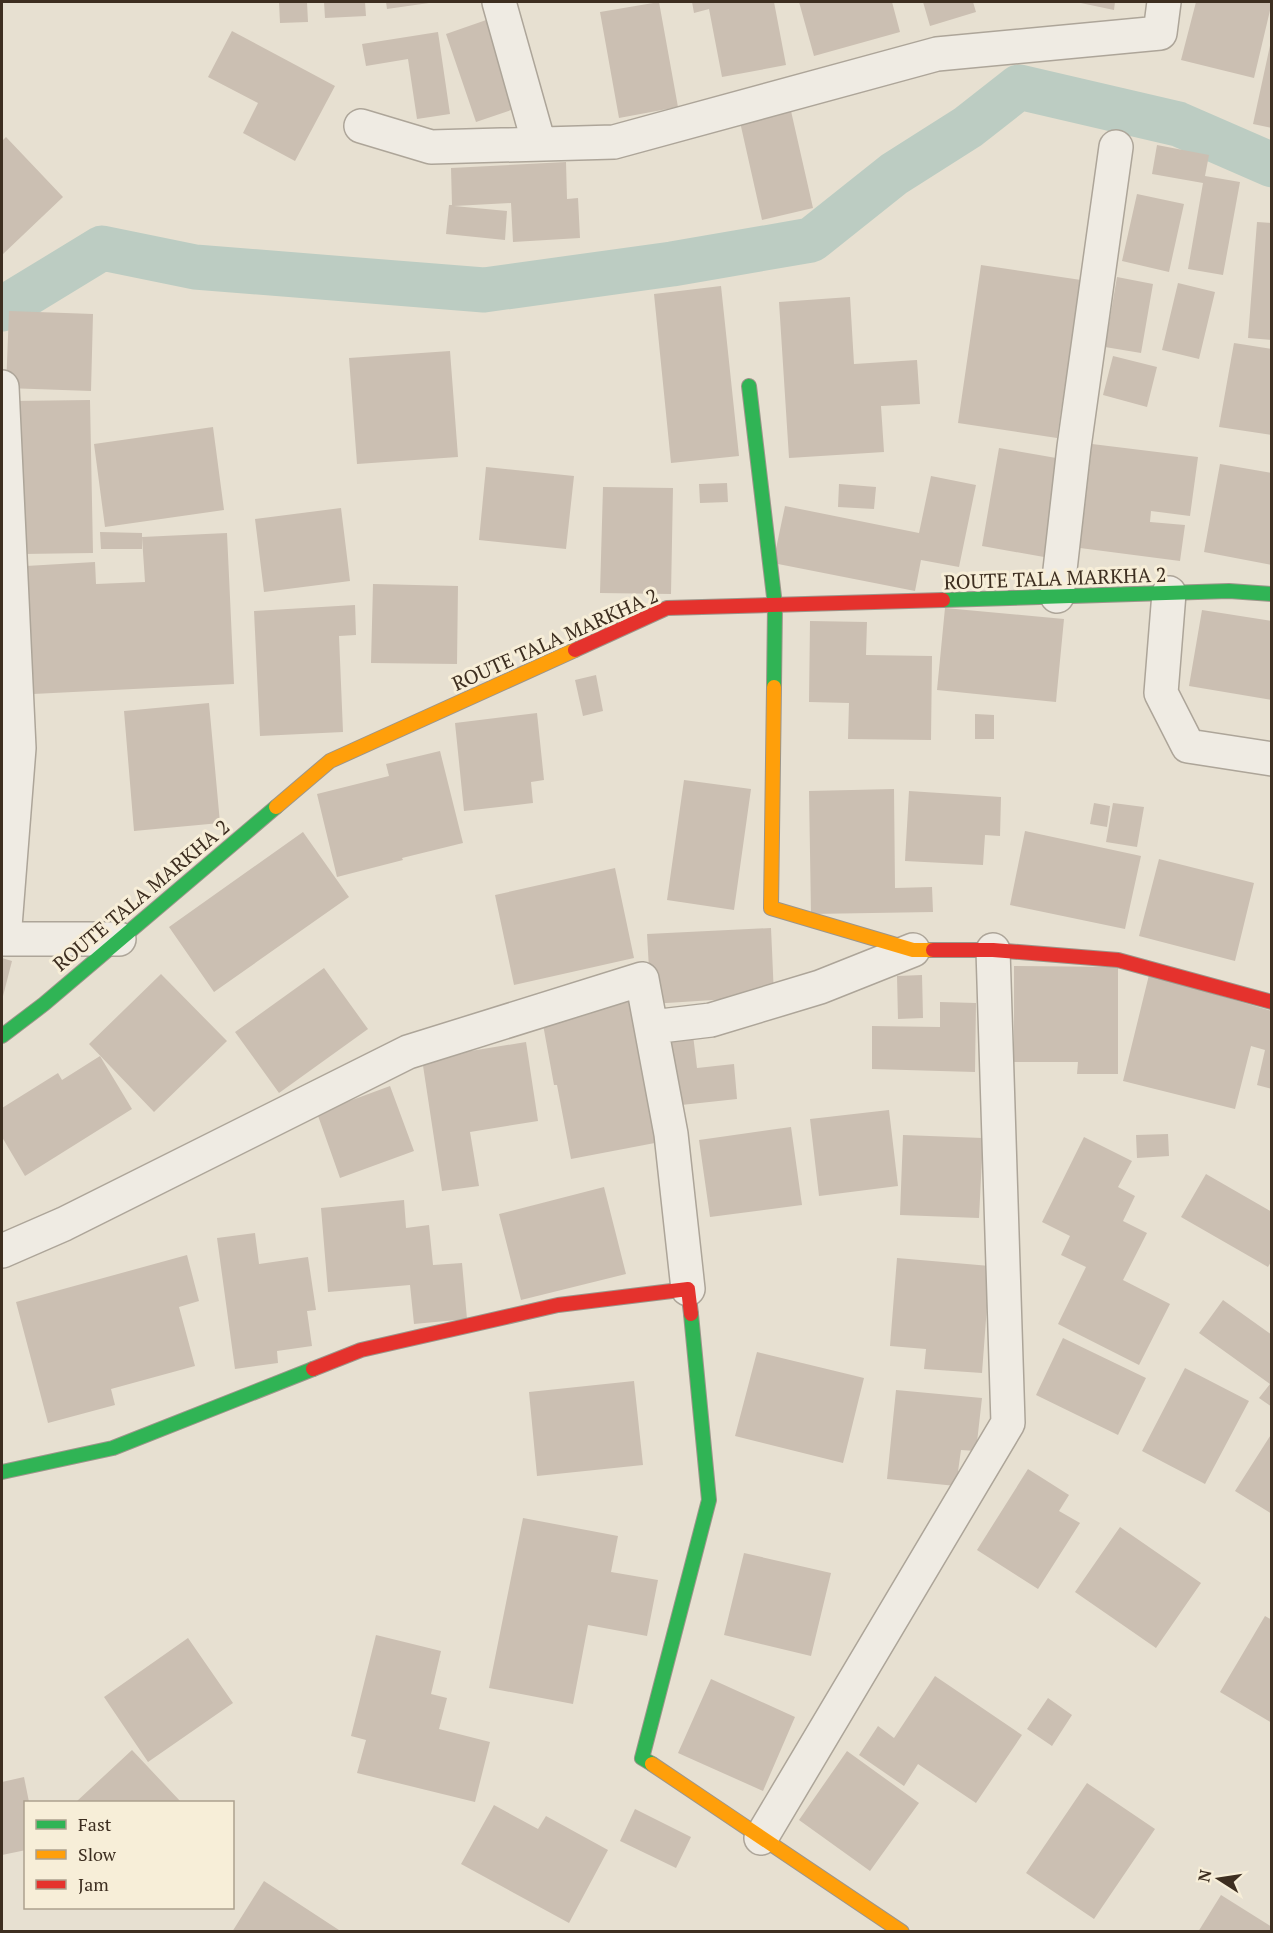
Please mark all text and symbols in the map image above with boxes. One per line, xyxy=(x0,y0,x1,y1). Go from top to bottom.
street label: ROUTE TALA MARKHA 2 xyxy=(943,561,1167,595)
street label: ROUTE TALA MARKHA 2 xyxy=(448,581,662,697)
street label: ROUTE TALA MARKHA 2 xyxy=(47,813,235,977)
legend xyxy=(24,1801,234,1909)
text: Fast xyxy=(78,1812,112,1836)
text: Slow xyxy=(78,1842,117,1866)
north arrow xyxy=(1189,1849,1249,1909)
text: N xyxy=(1192,1868,1216,1884)
text: Jam xyxy=(78,1872,109,1896)

